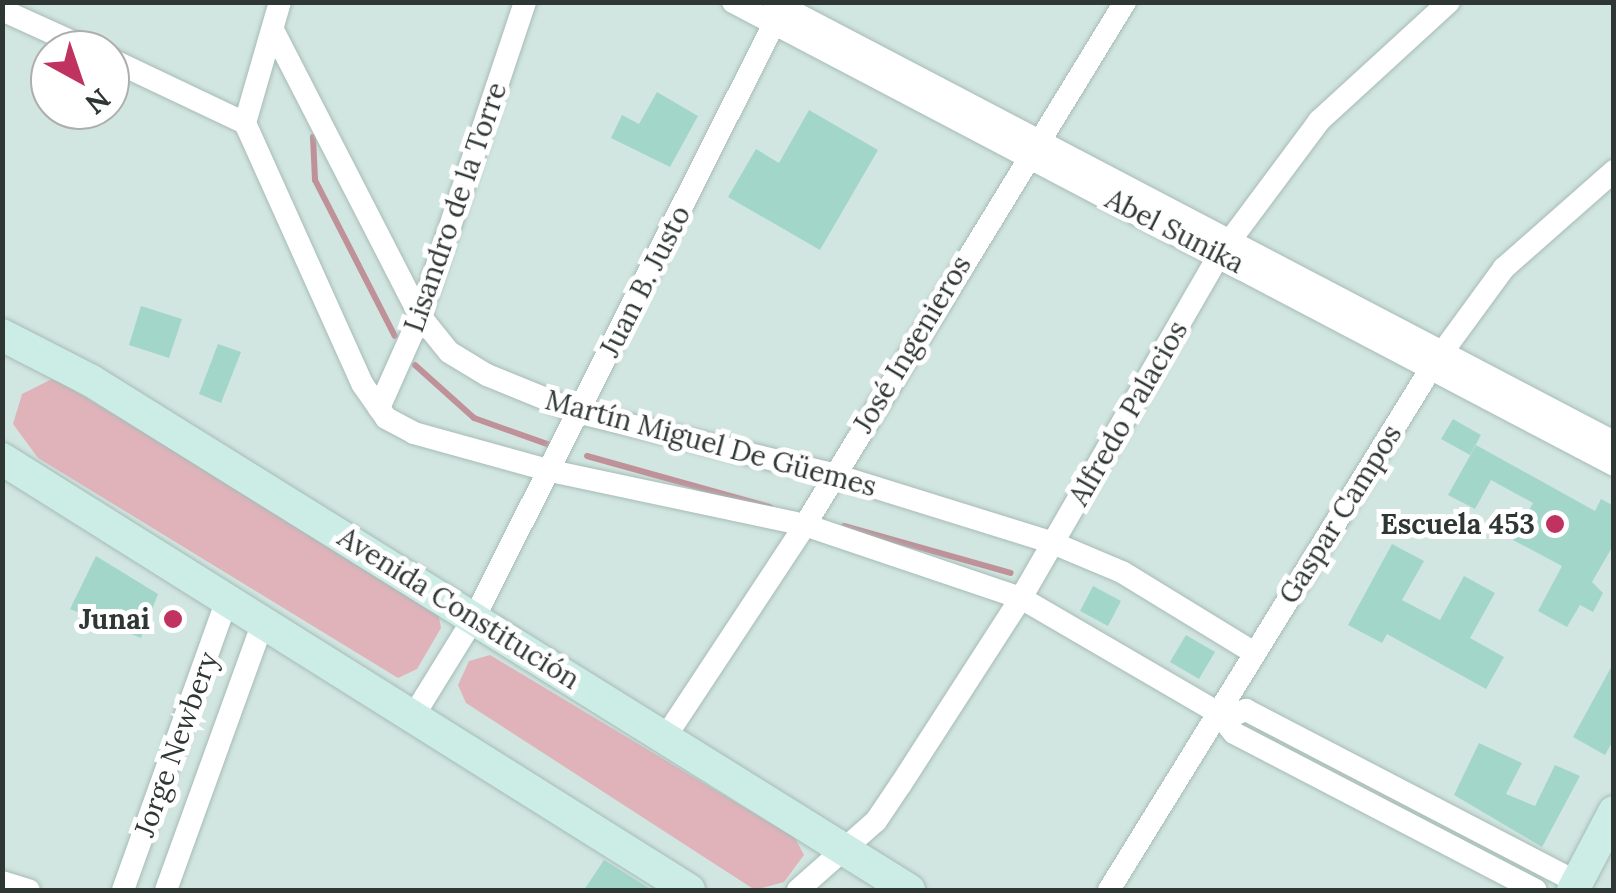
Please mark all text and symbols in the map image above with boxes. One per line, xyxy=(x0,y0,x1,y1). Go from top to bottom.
north arrow xyxy=(30,30,130,130)
street label: Lisandro de la Torre xyxy=(397,78,513,336)
text: N xyxy=(78,81,118,122)
street label: Abel Sunika xyxy=(1100,182,1250,280)
street label: Juan B. Justo xyxy=(593,200,697,362)
street label: José Ingenieros xyxy=(846,250,978,438)
street label: Alfredo Palacios xyxy=(1062,315,1194,511)
street label: Martín Miguel De Güemes xyxy=(542,383,880,503)
street label: Gaspar Campos xyxy=(1272,418,1408,610)
place label: Escuela 453 xyxy=(1380,507,1535,541)
marker: Escuela 453 xyxy=(1544,513,1566,535)
street label: Avenida Constitución xyxy=(332,520,586,696)
place label: Junai xyxy=(79,602,150,636)
marker: Junai xyxy=(160,606,186,632)
street label: Jorge Newbery xyxy=(127,647,225,841)

